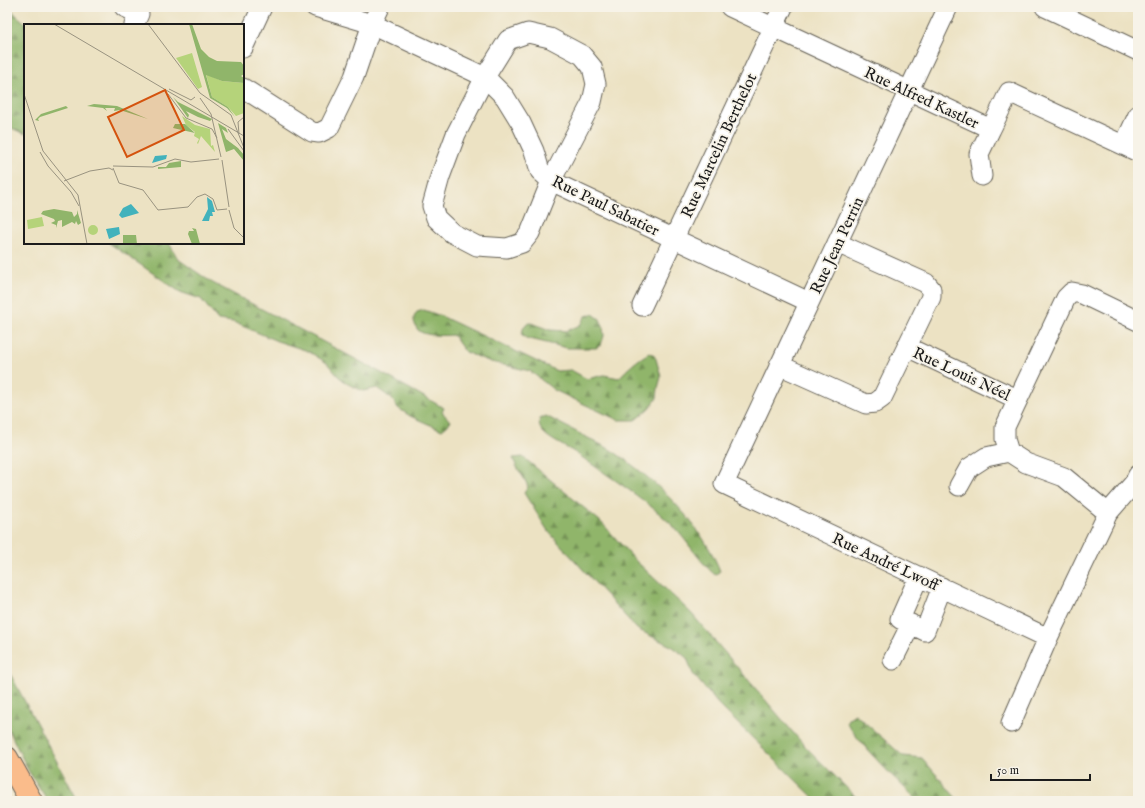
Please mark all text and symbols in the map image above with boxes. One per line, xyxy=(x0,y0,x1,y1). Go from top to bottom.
inset map xyxy=(24,24,244,244)
street label: Rue Alfred Kastler xyxy=(860,63,982,134)
street label: Rue Marcelin Berthelot xyxy=(677,70,762,221)
street label: Rue Paul Sabatier xyxy=(548,172,662,241)
street label: Rue Jean Perrin xyxy=(807,194,869,297)
street label: Rue Louis Néel xyxy=(909,343,1014,406)
street label: Rue André Lwoff xyxy=(829,529,944,597)
scale bar xyxy=(991,756,1090,782)
text: 50 m xyxy=(997,763,1019,778)

